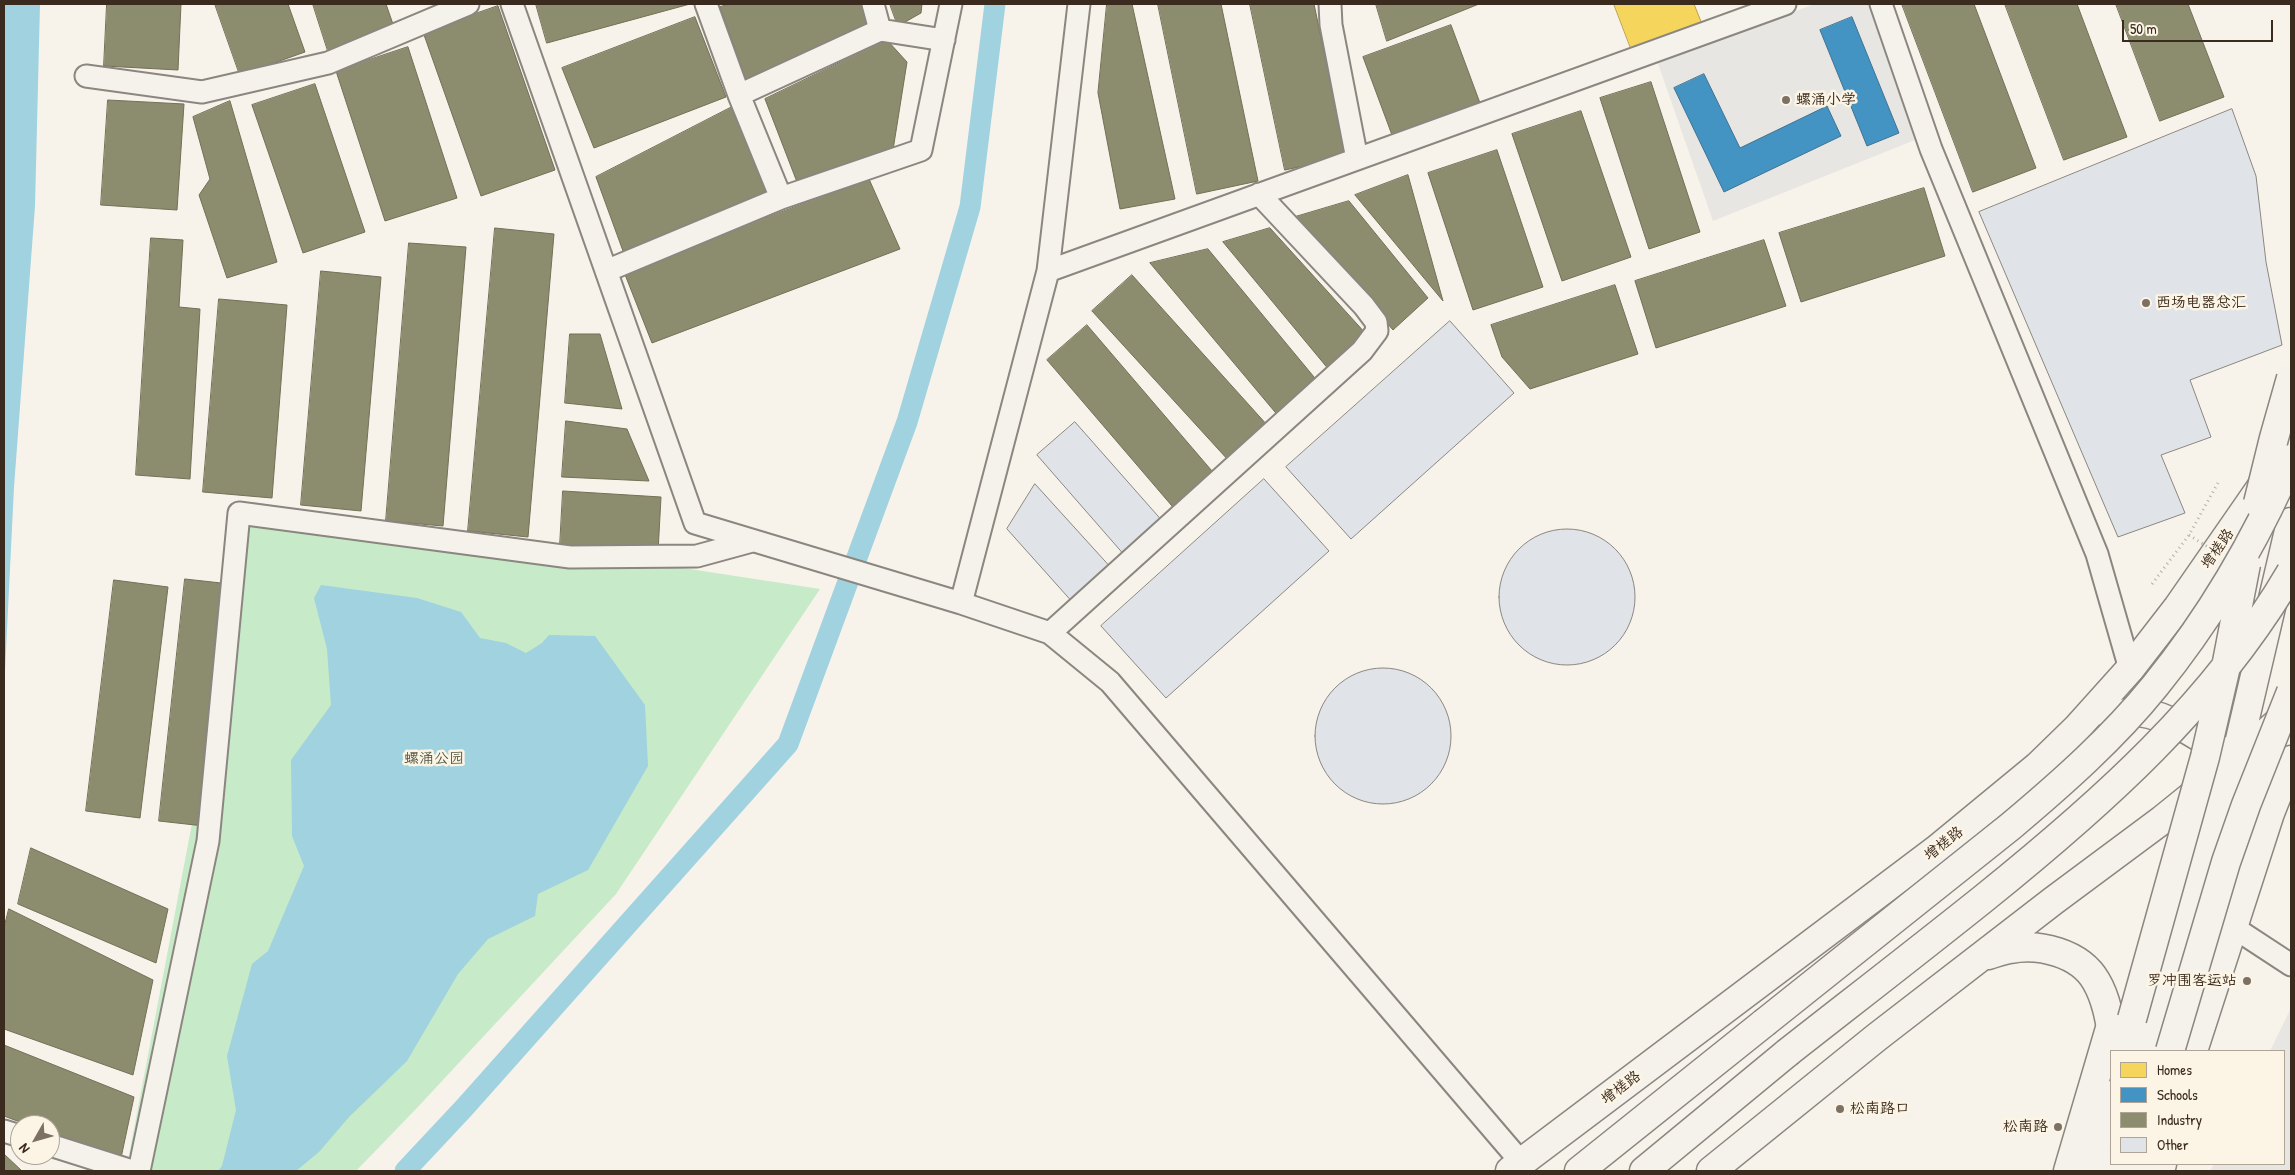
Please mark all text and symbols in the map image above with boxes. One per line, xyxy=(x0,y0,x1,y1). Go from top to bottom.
scale bar xyxy=(2125,10,2276,42)
text: 50 m xyxy=(2130,18,2157,39)
place label: 螺涌小学 xyxy=(1796,91,1856,109)
marker: 螺涌小学 xyxy=(1780,94,1792,106)
place label: 西场电器总汇 xyxy=(2156,294,2246,312)
marker: 西场电器总汇 xyxy=(2140,297,2152,309)
street label: 增槎路 xyxy=(2198,525,2238,573)
park label: 螺涌公园 xyxy=(404,750,464,768)
street label: 增槎路 xyxy=(1921,823,1967,865)
place label: 罗冲围客运站 xyxy=(2147,972,2237,990)
marker: 罗冲围客运站 xyxy=(2241,975,2253,987)
legend xyxy=(2110,1050,2285,1165)
text: Homes xyxy=(2157,1059,2192,1080)
street label: 增槎路 xyxy=(1598,1067,1644,1109)
text: Schools xyxy=(2157,1084,2198,1105)
place label: 松南路口 xyxy=(1850,1100,1910,1118)
marker: 松南路口 xyxy=(1834,1103,1846,1115)
text: Industry xyxy=(2157,1109,2202,1130)
north arrow xyxy=(10,1115,60,1165)
place label: 松南路 xyxy=(2003,1118,2048,1136)
marker: 松南路 xyxy=(2052,1121,2064,1133)
text: Other xyxy=(2157,1134,2189,1155)
text: N xyxy=(14,1140,33,1158)

